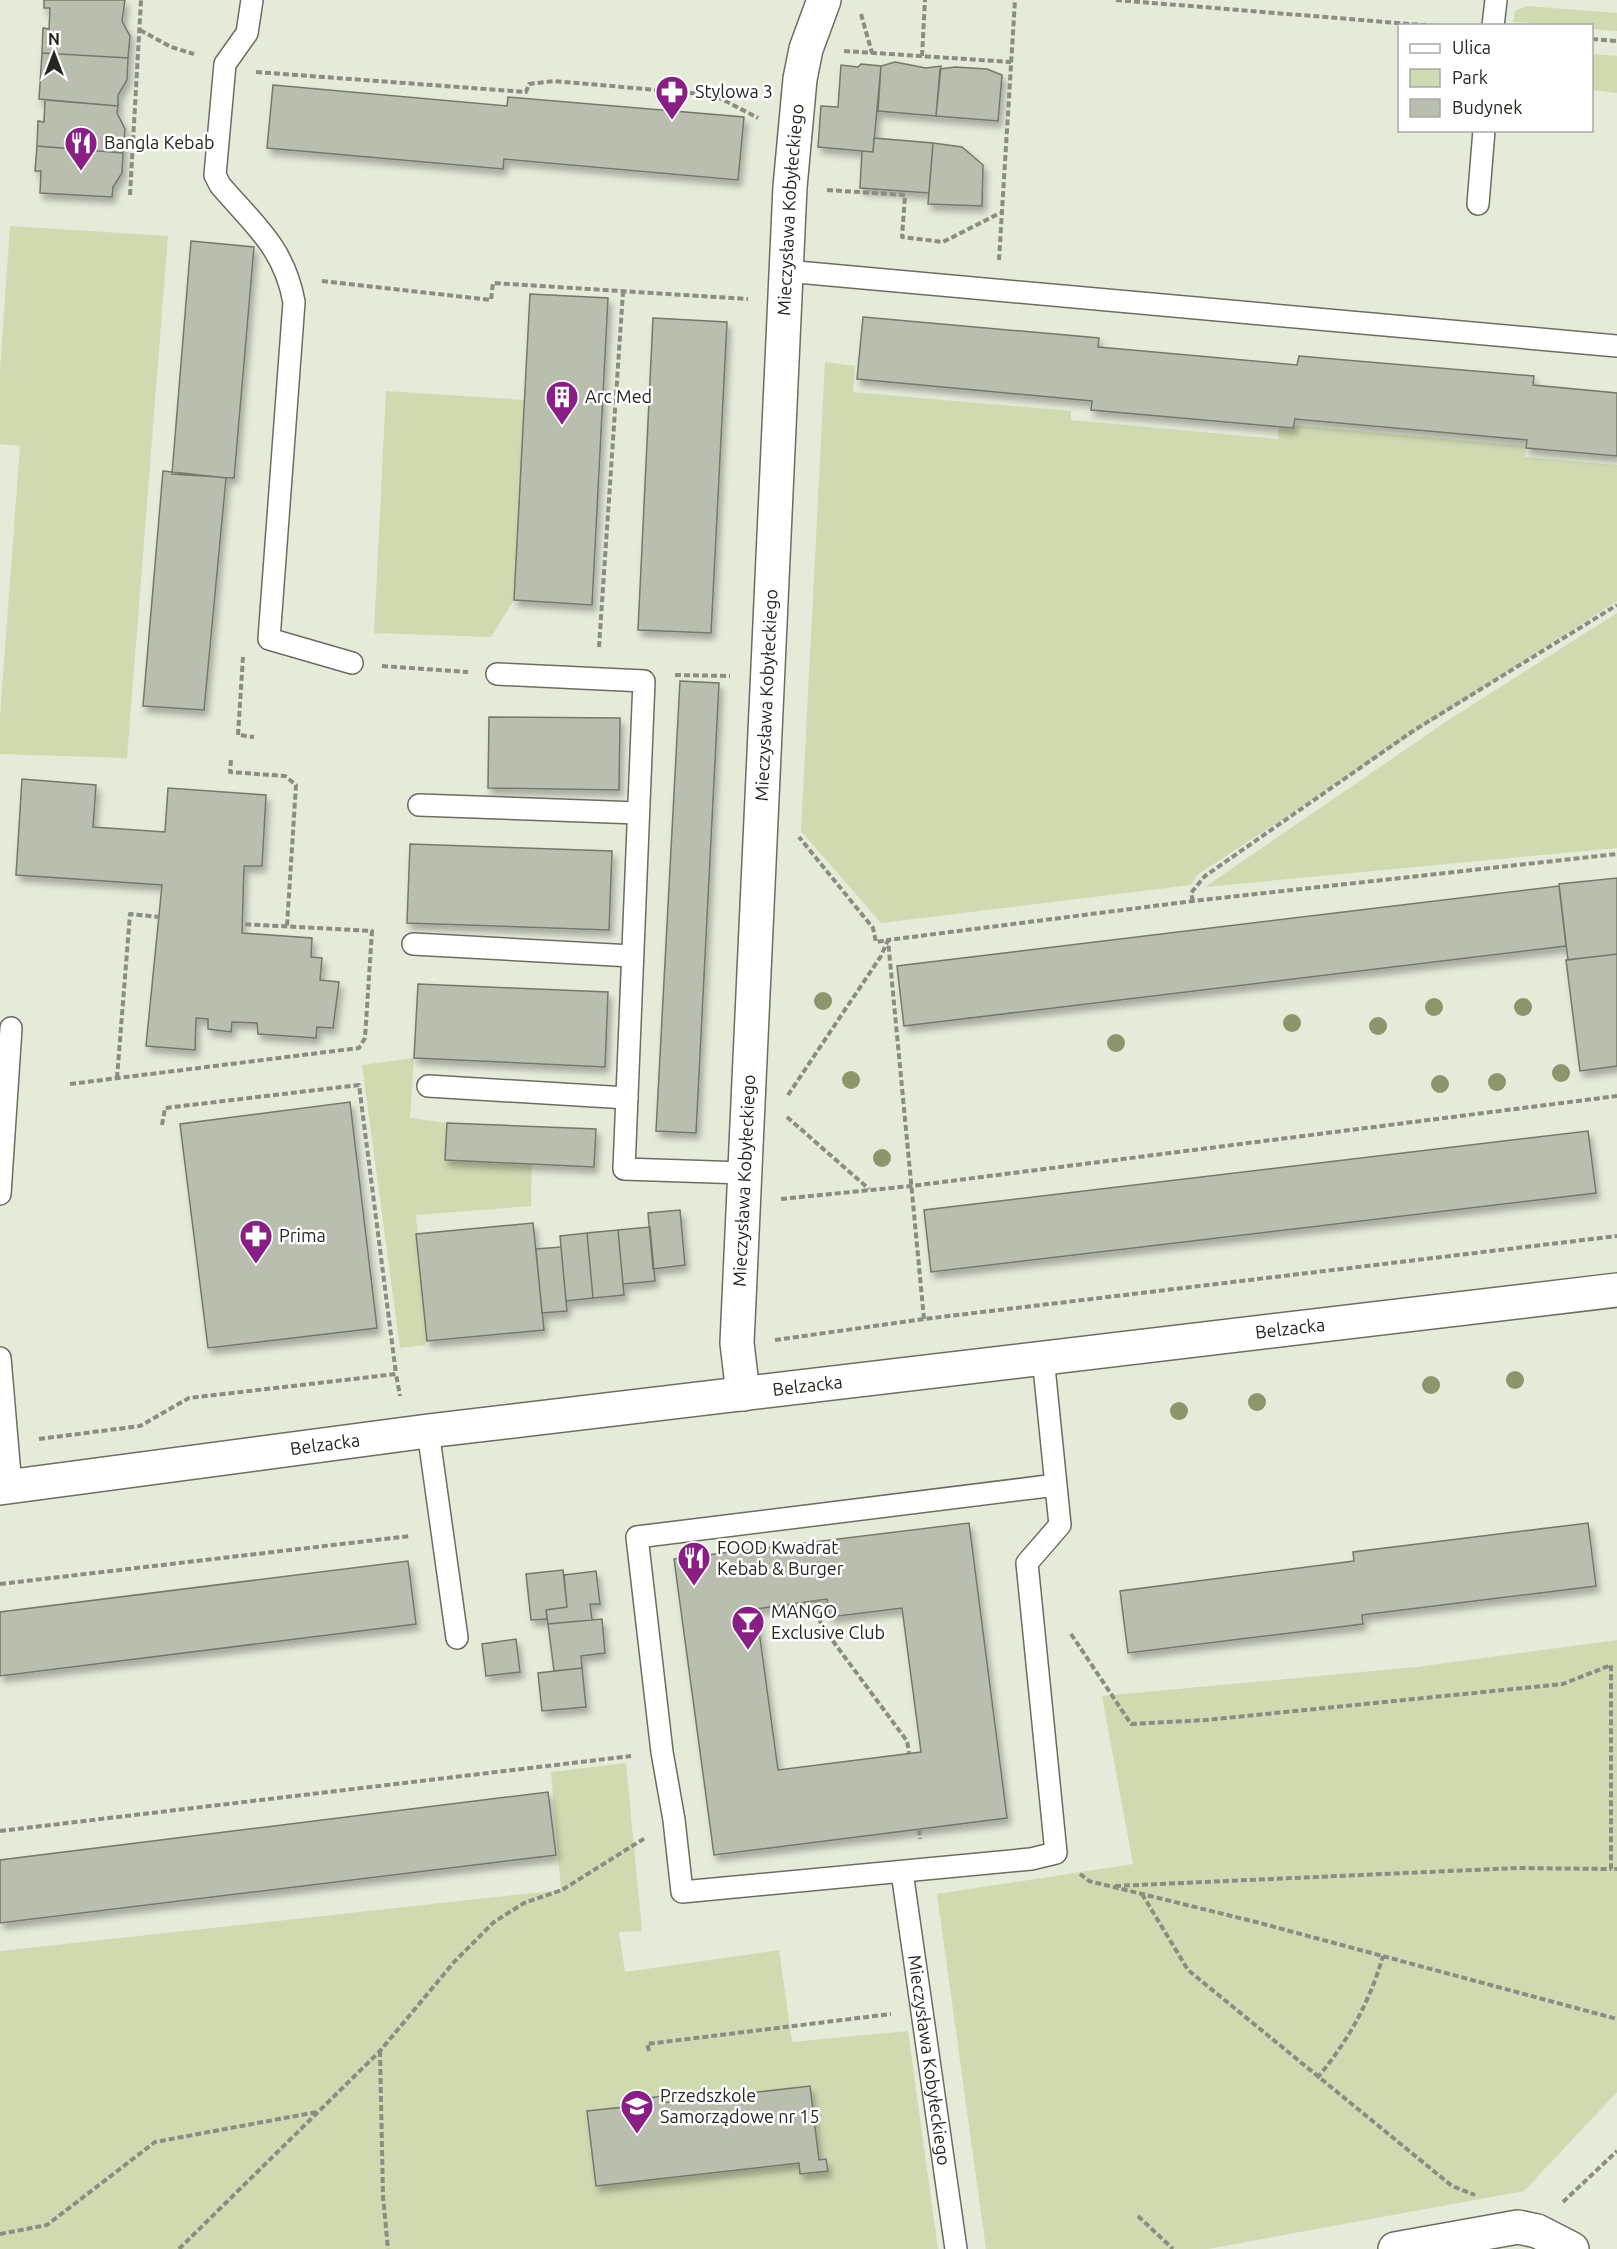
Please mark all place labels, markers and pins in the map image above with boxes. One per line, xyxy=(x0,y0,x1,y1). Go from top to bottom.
pharmacy icon: Stylowa 3 xyxy=(654,74,690,121)
place label: Stylowa 3 xyxy=(695,81,773,101)
restaurant icon: Bangla Kebab xyxy=(63,125,99,172)
place label: Bangla Kebab xyxy=(104,132,214,152)
building icon: Arc Med xyxy=(544,379,580,426)
place label: Arc Med xyxy=(585,386,652,406)
pharmacy icon: Prima xyxy=(238,1218,274,1265)
place label: Prima xyxy=(279,1225,326,1245)
place label: FOOD Kwadrat Kebab & Burger xyxy=(717,1537,844,1578)
restaurant icon: FOOD Kwadrat Kebab & Burger xyxy=(676,1540,712,1587)
place label: MANGO Exclusive Club xyxy=(771,1601,885,1642)
bar icon: MANGO Exclusive Club xyxy=(730,1604,766,1651)
place label: Przedszkole Samorządowe nr 15 xyxy=(660,2085,820,2126)
school or university icon: Przedszkole Samorządowe nr 15 xyxy=(619,2088,655,2135)

